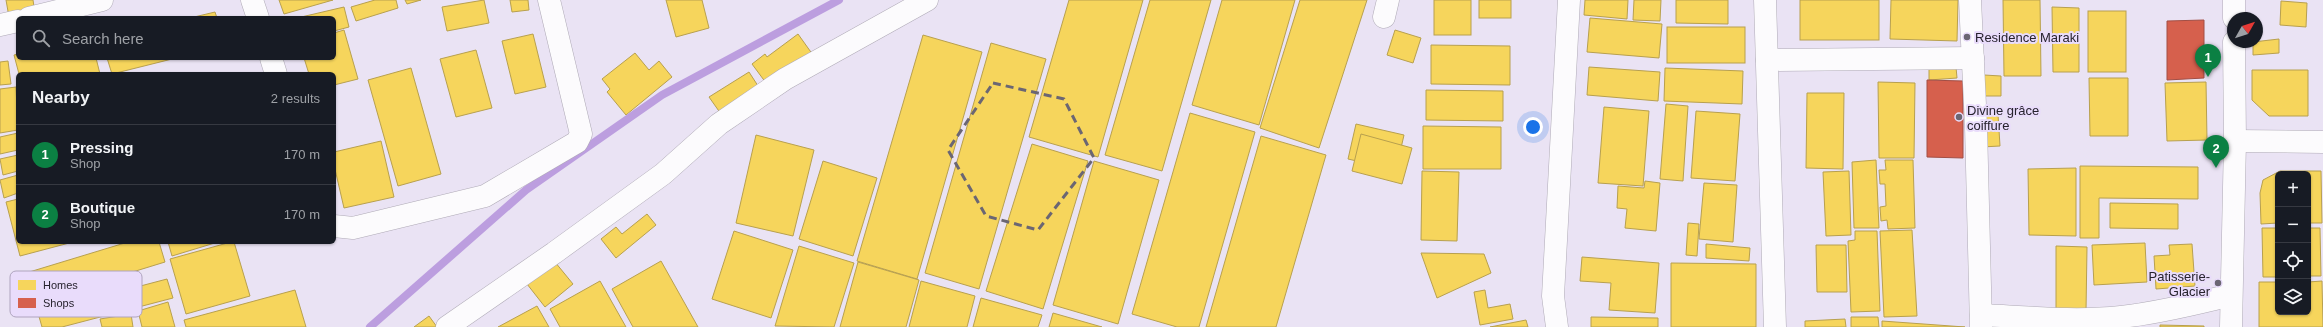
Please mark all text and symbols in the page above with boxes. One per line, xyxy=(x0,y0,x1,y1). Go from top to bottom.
north arrow xyxy=(2227,12,2263,48)
search box xyxy=(16,16,336,60)
icon: search xyxy=(30,27,52,49)
text: Search here xyxy=(62,30,144,47)
place label: Residence Maraki xyxy=(1975,30,2079,45)
marker: Residence Maraki xyxy=(1962,32,1972,42)
pin: 1 xyxy=(2195,44,2221,77)
text: Nearby xyxy=(32,88,90,107)
text: 2 results xyxy=(271,91,320,106)
place label: Divine grâce coiffure xyxy=(1967,103,2039,133)
marker: Divine grâce coiffure xyxy=(1954,112,1964,122)
your location xyxy=(1523,117,1543,137)
pin: 2 xyxy=(2203,135,2229,168)
text: Pressing xyxy=(70,139,133,156)
text: 1 xyxy=(41,147,49,162)
text: 170 m xyxy=(284,147,320,162)
text: Shop xyxy=(70,156,100,171)
map controls xyxy=(2275,171,2311,315)
button: + xyxy=(2275,171,2311,207)
text: Boutique xyxy=(70,199,135,216)
text: 2 xyxy=(41,207,49,222)
text: 170 m xyxy=(284,207,320,222)
button: − xyxy=(2275,207,2311,243)
text: Shop xyxy=(70,216,100,231)
button: locate xyxy=(2275,243,2311,279)
place label: Patisserie- Glacier xyxy=(2149,269,2211,299)
legend xyxy=(10,271,142,317)
marker: Patisserie- Glacier xyxy=(2213,278,2223,288)
text: Homes xyxy=(43,279,78,291)
button: layers xyxy=(2275,279,2311,315)
text: Shops xyxy=(43,297,75,309)

